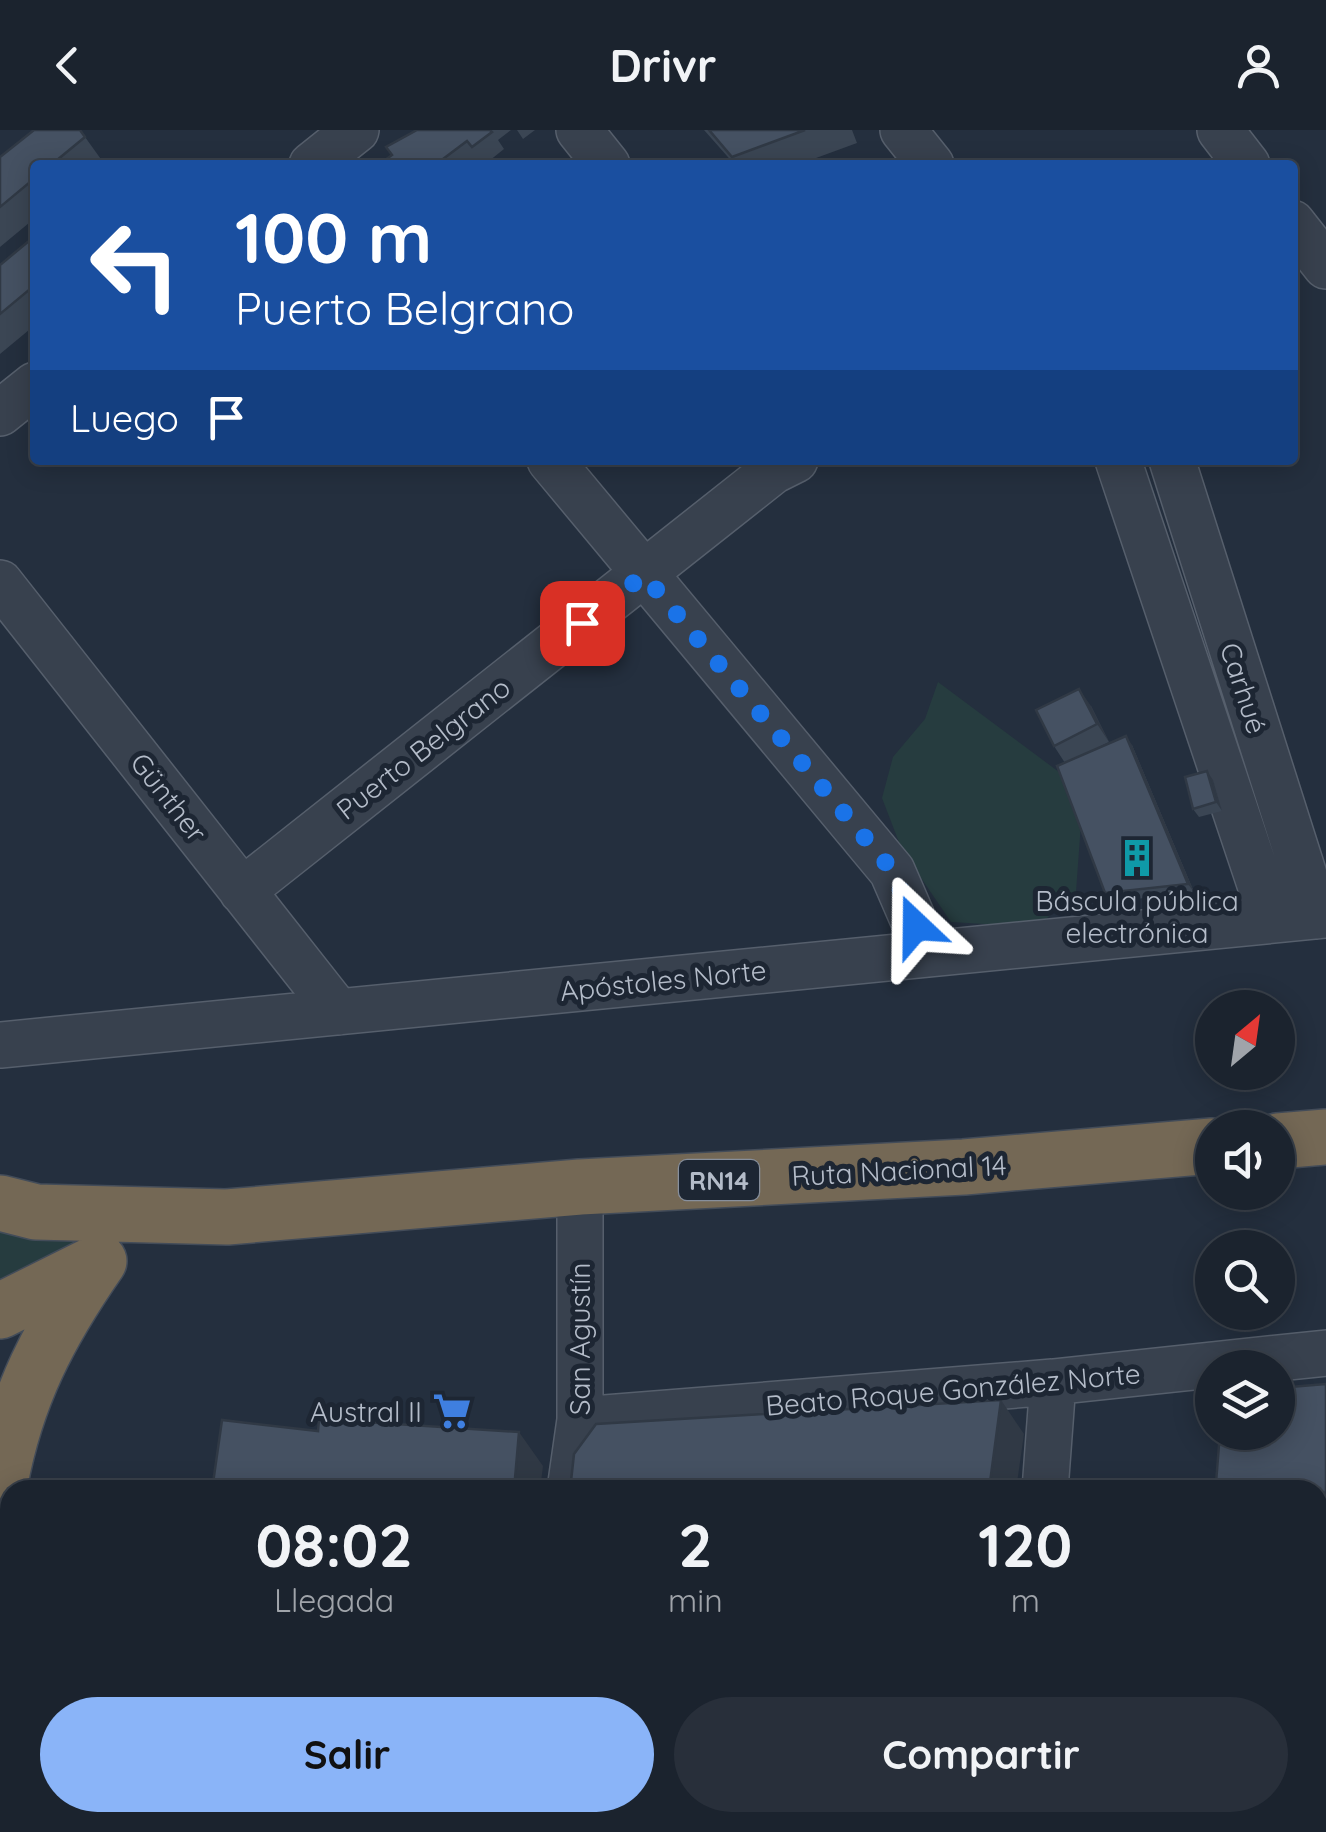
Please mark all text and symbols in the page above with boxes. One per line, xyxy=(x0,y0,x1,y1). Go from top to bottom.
text: Drivr xyxy=(609,37,717,93)
icon: back xyxy=(40,38,95,93)
icon: person xyxy=(1231,38,1286,93)
text: 100 m xyxy=(235,193,432,281)
icon: left xyxy=(70,200,200,330)
text: Puerto Belgrano xyxy=(235,280,574,336)
icon: arrive xyxy=(199,390,254,445)
text: Luego xyxy=(70,394,179,442)
pin xyxy=(540,581,625,666)
icon: arrive xyxy=(555,596,610,651)
street label: Carhué xyxy=(1213,638,1275,738)
street label: Puerto Belgrano xyxy=(329,669,517,827)
street label: Günther xyxy=(123,745,215,849)
building icon: Báscula pública electrónica xyxy=(1116,837,1158,879)
position arrow xyxy=(864,874,968,978)
place label: Báscula pública electrónica xyxy=(1035,883,1239,950)
street label: Apóstoles Norte xyxy=(558,952,768,1008)
north arrow xyxy=(1195,990,1295,1090)
map controls xyxy=(1195,990,1295,1450)
button: sound xyxy=(1195,1110,1295,1210)
street label: Ruta Nacional 14 xyxy=(791,1147,1007,1193)
road number: RN14 xyxy=(679,1160,759,1200)
button: search xyxy=(1195,1230,1295,1330)
street label: San Agustín xyxy=(562,1263,597,1415)
button: layers xyxy=(1195,1350,1295,1450)
street label: Beato Roque González Norte xyxy=(764,1355,1142,1423)
supermarket icon: Austral II xyxy=(431,1390,473,1432)
place label: Austral II xyxy=(310,1394,422,1429)
text: 08:02 xyxy=(256,1507,413,1582)
text: 2 xyxy=(678,1507,712,1582)
text: 120 xyxy=(978,1507,1072,1582)
text: Llegada xyxy=(274,1580,394,1620)
text: min xyxy=(668,1580,723,1620)
text: m xyxy=(1011,1580,1040,1620)
button: Salir xyxy=(40,1697,654,1812)
button: Compartir xyxy=(674,1697,1288,1812)

